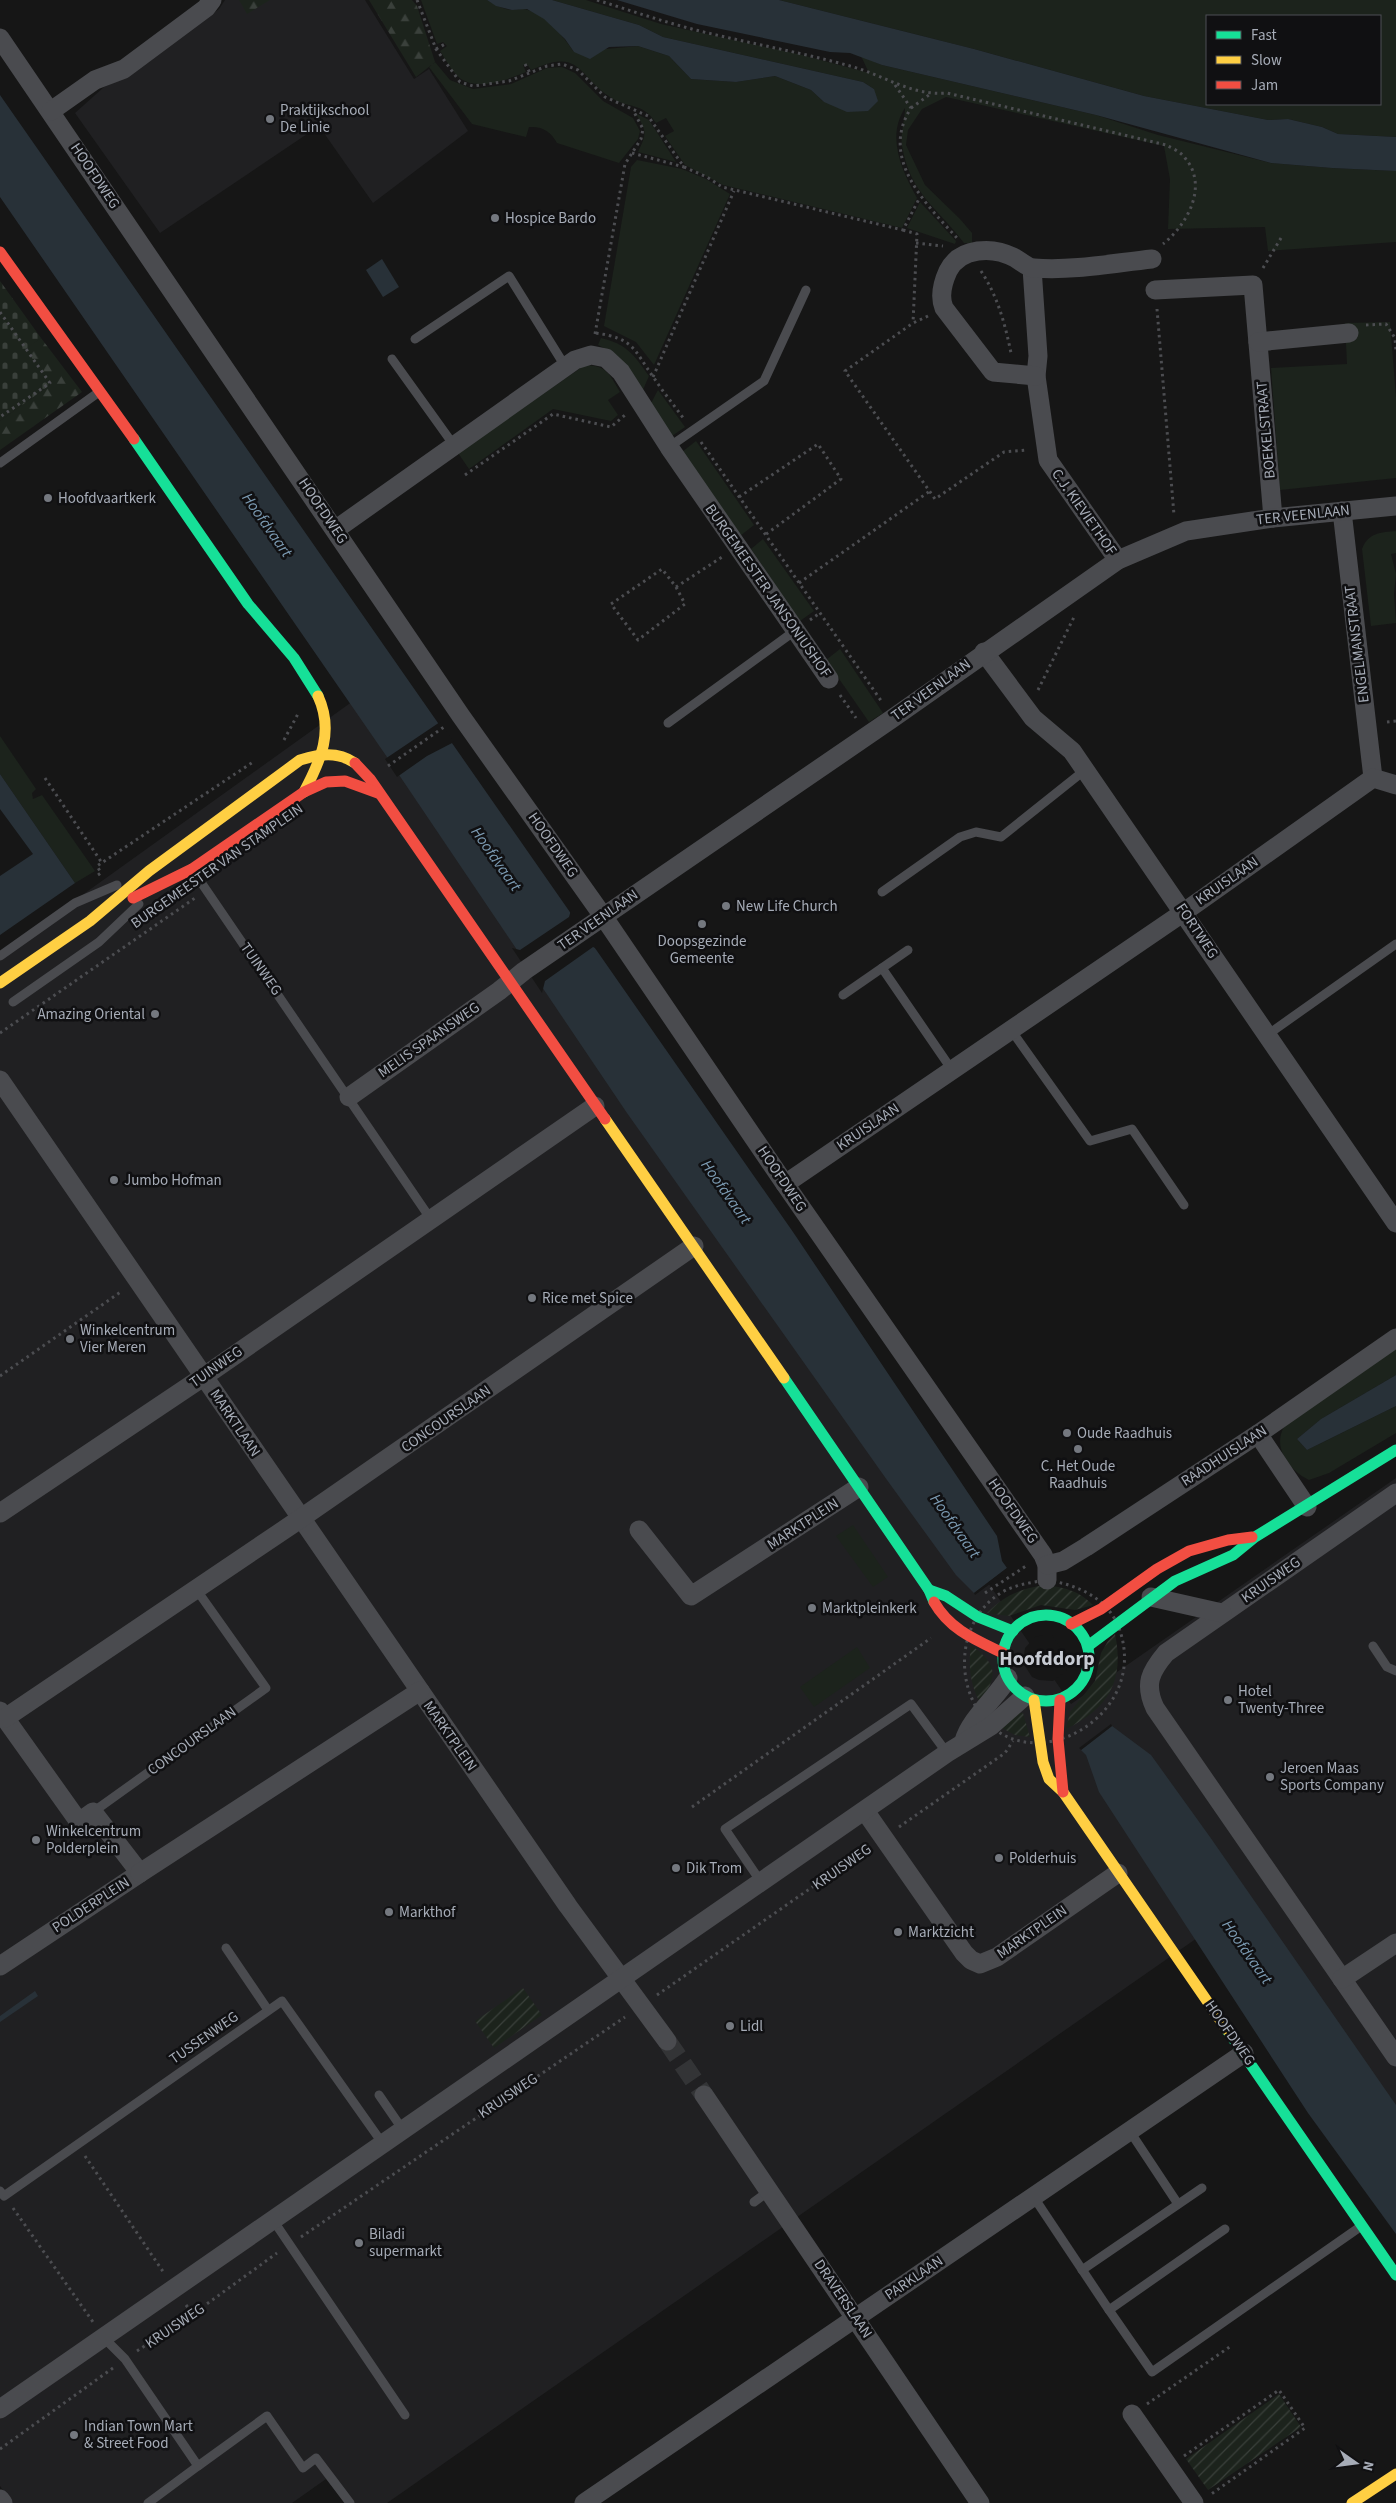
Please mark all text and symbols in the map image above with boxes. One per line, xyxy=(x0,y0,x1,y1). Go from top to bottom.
legend xyxy=(1206,15,1381,105)
text: Fast xyxy=(1251,25,1277,46)
text: Slow xyxy=(1251,50,1282,71)
text: Jam xyxy=(1251,75,1278,96)
place label: Praktijkschool De Linie xyxy=(280,100,369,138)
marker: Praktijkschool De Linie xyxy=(264,113,276,125)
street label: HOOFDWEG xyxy=(65,139,125,213)
place label: Hospice Bardo xyxy=(505,208,596,229)
marker: Hospice Bardo xyxy=(489,212,501,224)
street label: BOEKELSTRAAT xyxy=(1251,380,1281,480)
street label: C.J. KIEVIETHOF xyxy=(1046,465,1122,560)
street label: HOOFDWEG xyxy=(293,474,353,548)
place label: Hoofdvaartkerk xyxy=(58,488,156,509)
water label: Hoofdvaart xyxy=(237,488,298,562)
marker: Hoofdvaartkerk xyxy=(42,492,54,504)
street label: BURGEMEESTER JANSONIUSHOF xyxy=(700,500,836,682)
street label: TER VEENLAAN xyxy=(1255,500,1351,530)
street label: ENGELMANSTRAAT xyxy=(1339,584,1375,704)
street label: TER VEENLAAN xyxy=(887,654,975,726)
street label: BURGEMEESTER VAN STAMPLEIN xyxy=(127,798,307,934)
street label: HOOFDWEG xyxy=(523,808,583,882)
water label: Hoofdvaart xyxy=(466,822,527,896)
street label: KRUISLAAN xyxy=(1191,852,1263,910)
street label: TER VEENLAAN xyxy=(553,884,643,956)
place label: New Life Church xyxy=(736,896,838,917)
street label: FORTWEG xyxy=(1171,899,1223,963)
marker: New Life Church xyxy=(720,900,732,912)
marker: Doopsgezinde Gemeente xyxy=(696,918,708,930)
place label: Doopsgezinde Gemeente xyxy=(658,931,746,969)
street label: TUINWEG xyxy=(235,938,287,1000)
street label: MELIS SPAANSWEG xyxy=(374,997,484,1083)
place label: Amazing Oriental xyxy=(37,1004,145,1025)
marker: Amazing Oriental xyxy=(149,1008,161,1020)
street label: KRUISLAAN xyxy=(832,1098,904,1156)
street label: HOOFDWEG xyxy=(752,1142,812,1216)
water label: Hoofdvaart xyxy=(696,1155,757,1229)
place label: Jumbo Hofman xyxy=(124,1170,222,1191)
marker: Jumbo Hofman xyxy=(108,1174,120,1186)
place label: Rice met Spice xyxy=(542,1288,633,1309)
marker: Rice met Spice xyxy=(526,1292,538,1304)
place label: Winkelcentrum Vier Meren xyxy=(80,1320,175,1358)
marker: Winkelcentrum Vier Meren xyxy=(64,1333,76,1345)
street label: TUINWEG xyxy=(185,1341,247,1393)
street label: CONCOURSLAAN xyxy=(397,1380,495,1458)
street label: MARKTLAAN xyxy=(205,1385,265,1461)
street label: RAADHUISLAAN xyxy=(1177,1420,1271,1492)
place label: Oude Raadhuis xyxy=(1077,1423,1172,1444)
marker: Oude Raadhuis xyxy=(1061,1427,1073,1439)
marker: C. Het Oude Raadhuis xyxy=(1072,1443,1084,1455)
place label: C. Het Oude Raadhuis xyxy=(1041,1456,1115,1494)
street label: HOOFDWEG xyxy=(983,1474,1043,1548)
water label: Hoofdvaart xyxy=(925,1489,986,1563)
street label: MARKTPLEIN xyxy=(763,1493,843,1555)
street label: KRUISWEG xyxy=(1237,1552,1305,1608)
place label: Marktpleinkerk xyxy=(822,1598,917,1619)
marker: Marktpleinkerk xyxy=(806,1602,818,1614)
district label: Hoofddorp xyxy=(999,1645,1095,1673)
place label: Hotel Twenty-Three xyxy=(1238,1681,1324,1719)
marker: Hotel Twenty-Three xyxy=(1222,1694,1234,1706)
street label: MARKTPLEIN xyxy=(418,1697,482,1775)
street label: CONCOURSLAAN xyxy=(143,1702,241,1780)
place label: Jeroen Maas Sports Company xyxy=(1280,1758,1384,1796)
marker: Jeroen Maas Sports Company xyxy=(1264,1771,1276,1783)
place label: Winkelcentrum Polderplein xyxy=(46,1821,141,1859)
marker: Winkelcentrum Polderplein xyxy=(30,1834,42,1846)
street label: KRUISWEG xyxy=(808,1839,876,1895)
place label: Polderhuis xyxy=(1009,1848,1076,1869)
marker: Polderhuis xyxy=(993,1852,1005,1864)
place label: Dik Trom xyxy=(686,1858,742,1879)
marker: Dik Trom xyxy=(670,1862,682,1874)
street label: POLDERPLEIN xyxy=(48,1872,134,1938)
street label: MARKTPLEIN xyxy=(993,1900,1071,1964)
place label: Markthof xyxy=(399,1902,456,1923)
marker: Markthof xyxy=(383,1906,395,1918)
water label: Hoofdvaart xyxy=(1217,1915,1278,1989)
place label: Marktzicht xyxy=(908,1922,974,1943)
marker: Marktzicht xyxy=(892,1926,904,1938)
street label: HOOFDWEG xyxy=(1200,1996,1260,2070)
street label: TUSSENWEG xyxy=(165,2006,243,2070)
place label: Lidl xyxy=(740,2016,763,2037)
marker: Lidl xyxy=(724,2020,736,2032)
street label: KRUISWEG xyxy=(474,2068,542,2124)
place label: Biladi supermarkt xyxy=(369,2224,442,2262)
marker: Biladi supermarkt xyxy=(353,2237,365,2249)
street label: PARKLAAN xyxy=(881,2251,947,2305)
street label: DRAVERSLAAN xyxy=(809,2255,877,2343)
street label: KRUISWEG xyxy=(141,2298,209,2354)
place label: Indian Town Mart & Street Food xyxy=(84,2416,193,2454)
marker: Indian Town Mart & Street Food xyxy=(68,2429,80,2441)
north arrow xyxy=(1331,2438,1381,2488)
text: N xyxy=(1357,2459,1378,2473)

